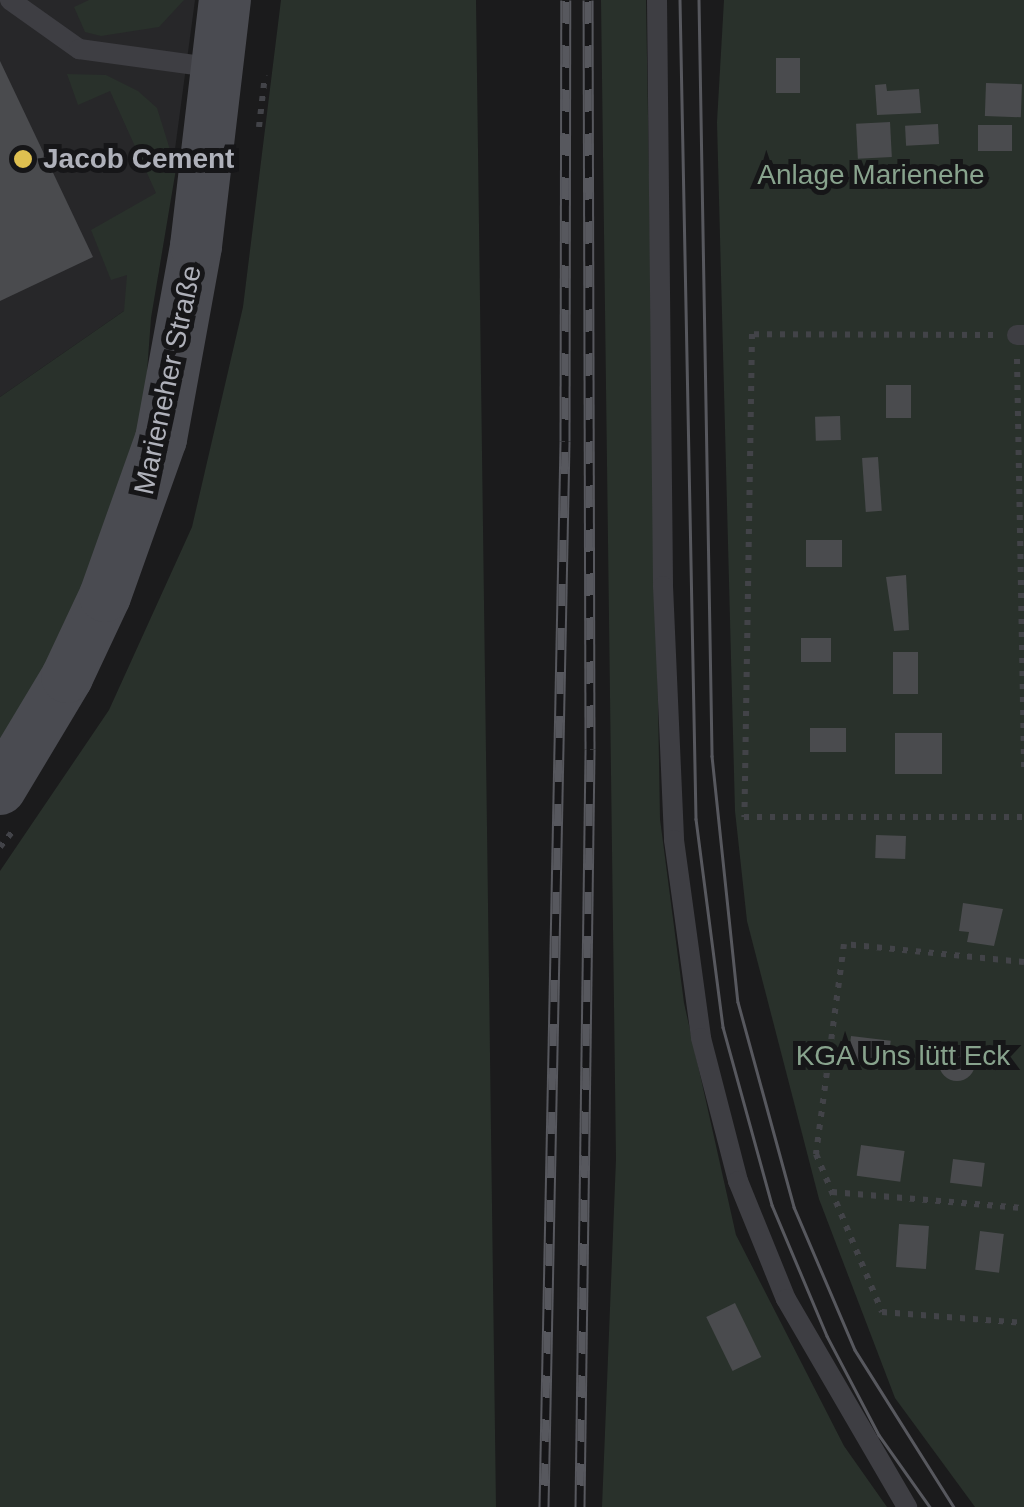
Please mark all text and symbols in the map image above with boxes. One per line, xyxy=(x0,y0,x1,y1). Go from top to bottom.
place label: Jacob Cement xyxy=(43,142,234,176)
marker: Jacob Cement xyxy=(12,148,34,170)
park label: Anlage Marienehe xyxy=(757,158,985,192)
street label: Marieneher Straße xyxy=(127,262,209,498)
park label: KGA Uns lütt Eck xyxy=(795,1039,1011,1073)

